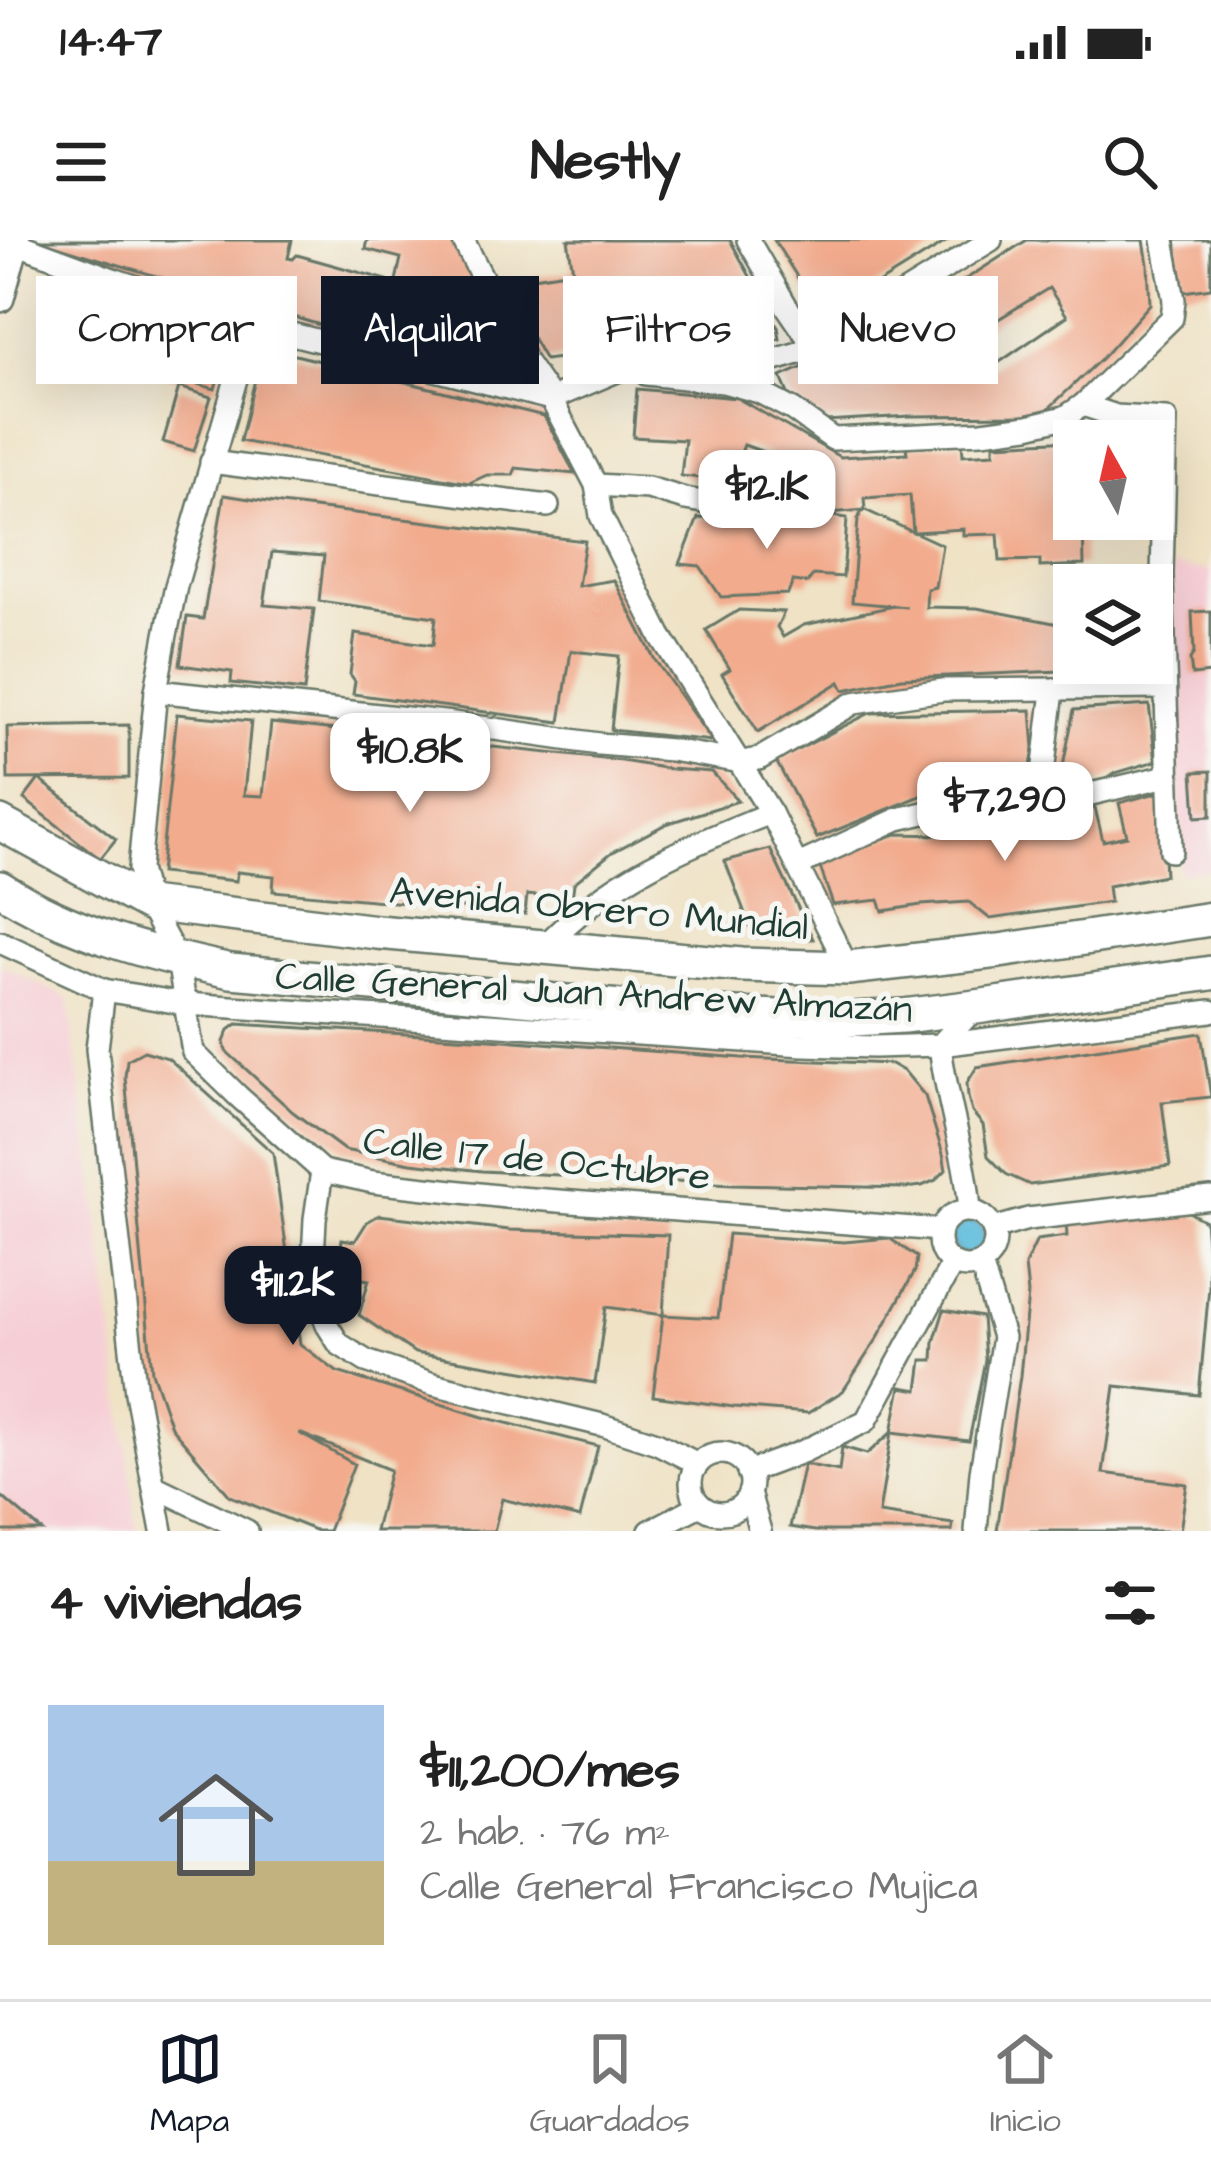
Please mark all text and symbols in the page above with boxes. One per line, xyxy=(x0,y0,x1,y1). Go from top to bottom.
text: 14:47 xyxy=(60,11,162,73)
text: Nestly xyxy=(530,125,681,200)
icon: menu xyxy=(48,129,114,195)
icon: search xyxy=(1097,129,1163,195)
chip: Comprar xyxy=(36,276,297,384)
chip: Alquilar xyxy=(321,276,539,384)
chip: Filtros xyxy=(563,276,774,384)
chip: Nuevo xyxy=(798,276,998,384)
north arrow xyxy=(1053,420,1173,540)
map controls xyxy=(1053,420,1173,684)
pin: $12.1K xyxy=(669,450,865,552)
text: $12.1K xyxy=(725,462,809,516)
button: layers xyxy=(1053,564,1173,684)
pin: $10.8K xyxy=(312,713,508,815)
text: $10.8K xyxy=(357,725,463,779)
pin: $7,290 xyxy=(907,762,1103,864)
text: $7,290 xyxy=(944,774,1066,828)
street label: Avenida Obrero Mundial xyxy=(387,865,810,955)
street label: Calle General Juan Andrew Almazán xyxy=(274,950,914,1038)
street label: Calle 17 de Octubre xyxy=(360,1115,713,1205)
pin: $11.2K xyxy=(195,1246,391,1348)
text: $11.2K xyxy=(251,1258,335,1312)
text: 4 viviendas xyxy=(48,1568,302,1639)
icon: filters xyxy=(1097,1570,1163,1636)
text: $11,200/mes xyxy=(420,1736,680,1807)
icon: home xyxy=(144,1753,288,1897)
text: 2 hab. · 76 m² xyxy=(420,1807,670,1861)
text: Calle General Francisco Mujica xyxy=(420,1861,978,1915)
tab: Mapa xyxy=(150,2026,229,2144)
tab: Guardados xyxy=(529,2026,690,2144)
tab: Inicio xyxy=(990,2026,1061,2144)

